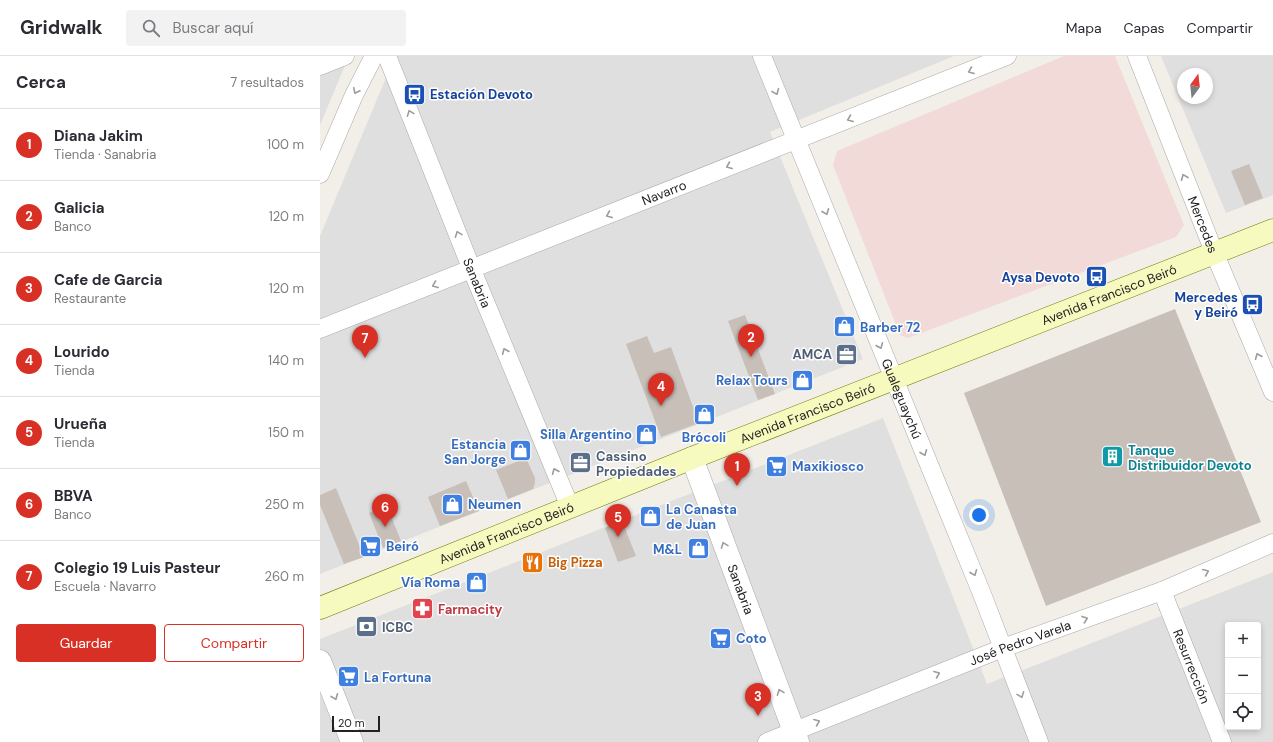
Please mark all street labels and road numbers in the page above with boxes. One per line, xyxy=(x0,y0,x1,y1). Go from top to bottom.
street label: Navarro xyxy=(639,176,689,209)
street label: Mercedes xyxy=(1184,194,1222,256)
street label: Sanabria xyxy=(459,255,495,310)
street label: Avenida Francisco Beiró xyxy=(1039,261,1179,329)
street label: Gualeguaychú xyxy=(878,356,926,441)
street label: Avenida Francisco Beiró xyxy=(737,379,878,447)
street label: Avenida Francisco Beiró xyxy=(437,498,577,568)
street label: Sanabria xyxy=(723,562,758,617)
street label: José Pedro Varela xyxy=(967,616,1073,670)
street label: Resurrección xyxy=(1169,627,1214,706)

